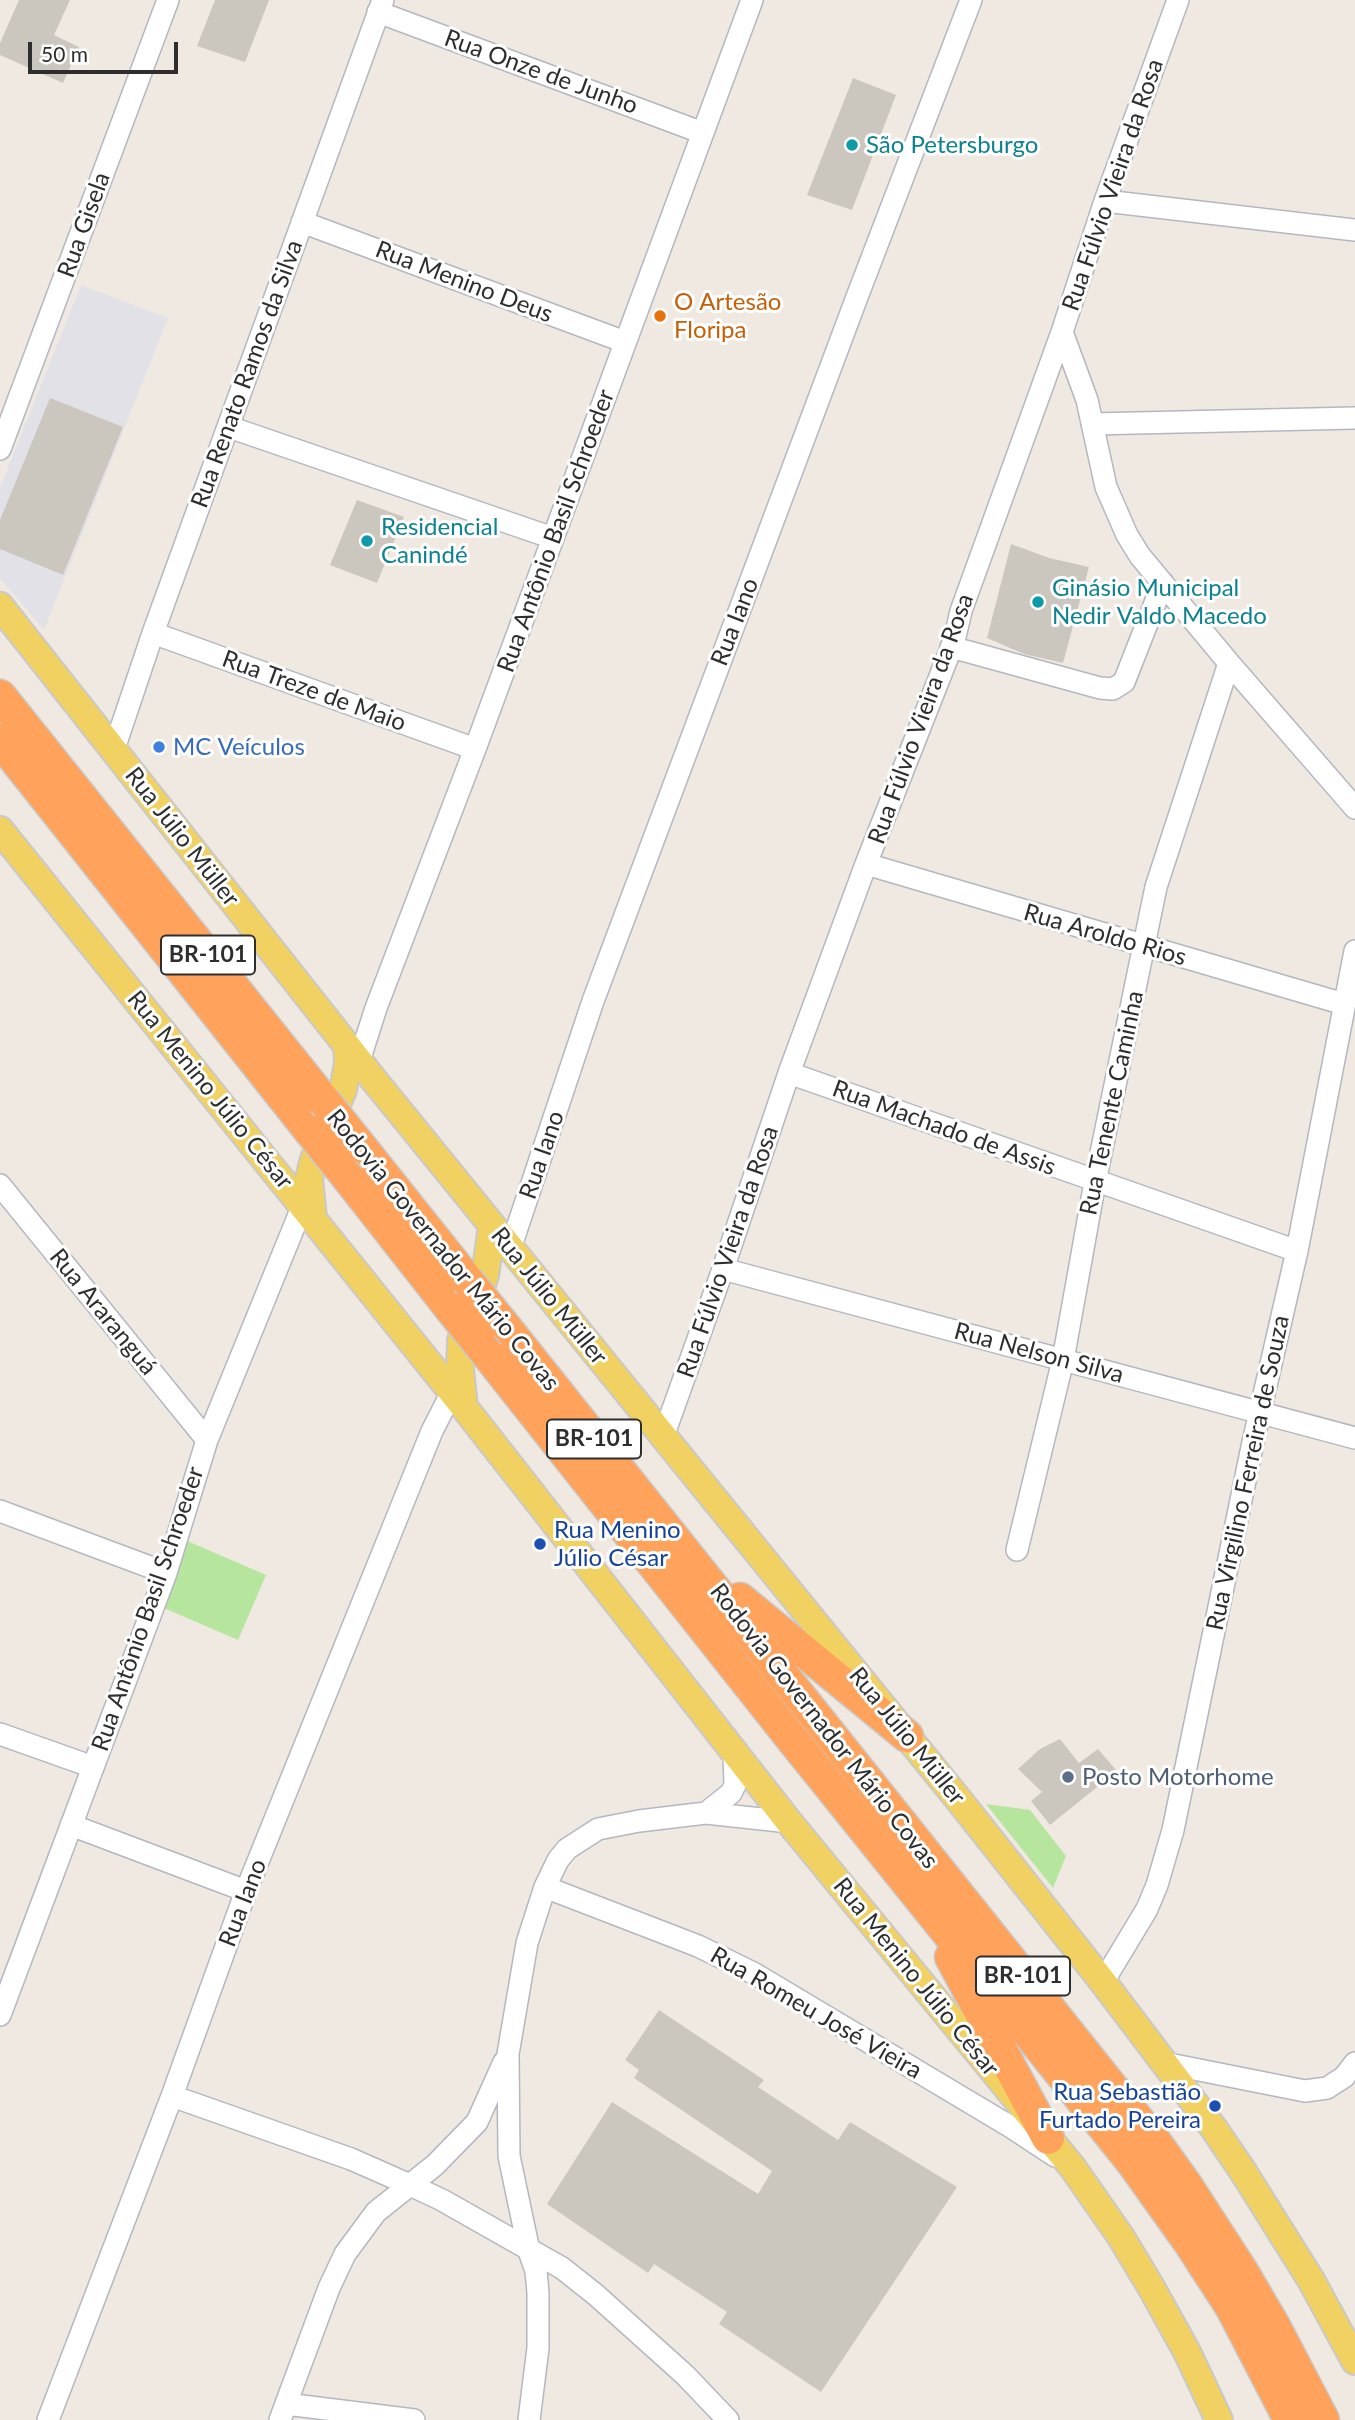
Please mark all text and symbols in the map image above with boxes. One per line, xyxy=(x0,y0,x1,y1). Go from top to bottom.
street label: Rua Onze de Junho xyxy=(440,24,642,120)
scale bar xyxy=(32,28,182,72)
text: 50 m xyxy=(41,41,88,66)
street label: Rua Fúlvio Vieira da Rosa xyxy=(1056,55,1170,315)
place label: São Petersburgo xyxy=(866,131,1038,159)
marker: São Petersburgo xyxy=(844,137,860,153)
street label: Rua Gisela xyxy=(52,168,116,282)
street label: Rua Menino Deus xyxy=(371,235,557,329)
street label: Rua Renato Ramos da Silva xyxy=(185,236,309,512)
place label: O Artesão Floripa xyxy=(674,288,781,344)
marker: O Artesão Floripa xyxy=(652,308,668,324)
street label: Rua Antônio Basil Schroeder xyxy=(491,386,621,676)
place label: Residencial Canindé xyxy=(381,513,498,569)
marker: Residencial Canindé xyxy=(359,533,375,549)
street label: Rua Iano xyxy=(705,574,765,670)
place label: Ginásio Municipal Nedir Valdo Macedo xyxy=(1052,574,1267,630)
street label: Rua Fúlvio Vieira da Rosa xyxy=(862,590,980,848)
marker: Ginásio Municipal Nedir Valdo Macedo xyxy=(1030,594,1046,610)
street label: Rua Treze de Maio xyxy=(218,644,410,738)
place label: MC Veículos xyxy=(173,733,305,761)
marker: MC Veículos xyxy=(151,739,167,755)
street label: Rua Júlio Müller xyxy=(119,762,245,912)
street label: Rua Aroldo Rios xyxy=(1021,898,1189,972)
road number: BR-101 xyxy=(161,936,255,974)
street label: Rua Menino Júlio César xyxy=(121,985,299,1195)
street label: Rua Tenente Caminha xyxy=(1074,988,1150,1218)
street label: Rua Machado de Assis xyxy=(829,1074,1059,1182)
street label: Rodovia Governador Mário Covas xyxy=(320,1103,566,1397)
street label: Rua Iano xyxy=(514,1107,570,1203)
street label: Rua Fúlvio Vieira da Rosa xyxy=(671,1122,785,1382)
street label: Rua Júlio Müller xyxy=(485,1221,613,1371)
street label: Rua Araranguá xyxy=(43,1243,163,1381)
street label: Rua Virgilino Ferreira de Souza xyxy=(1200,1313,1296,1633)
street label: Rua Nelson Silva xyxy=(951,1317,1127,1389)
road number: BR-101 xyxy=(547,1420,641,1458)
street label: Rua Antônio Basil Schroeder xyxy=(86,1463,210,1755)
place label: Rua Menino Júlio César xyxy=(554,1516,681,1572)
marker: Rua Menino Júlio César xyxy=(532,1536,548,1552)
street label: Rodovia Governador Mário Covas xyxy=(704,1578,944,1874)
street label: Rua Júlio Müller xyxy=(843,1661,971,1811)
place label: Posto Motorhome xyxy=(1082,1763,1274,1791)
marker: Posto Motorhome xyxy=(1060,1769,1076,1785)
street label: Rua Iano xyxy=(213,1855,273,1951)
street label: Rua Menino Júlio César xyxy=(827,1872,1005,2082)
street label: Rua Romeu José Vieira xyxy=(705,1941,927,2085)
road number: BR-101 xyxy=(976,1956,1070,1996)
place label: Rua Sebastião Furtado Pereira xyxy=(1039,2078,1201,2134)
marker: Rua Sebastião Furtado Pereira xyxy=(1207,2098,1223,2114)

